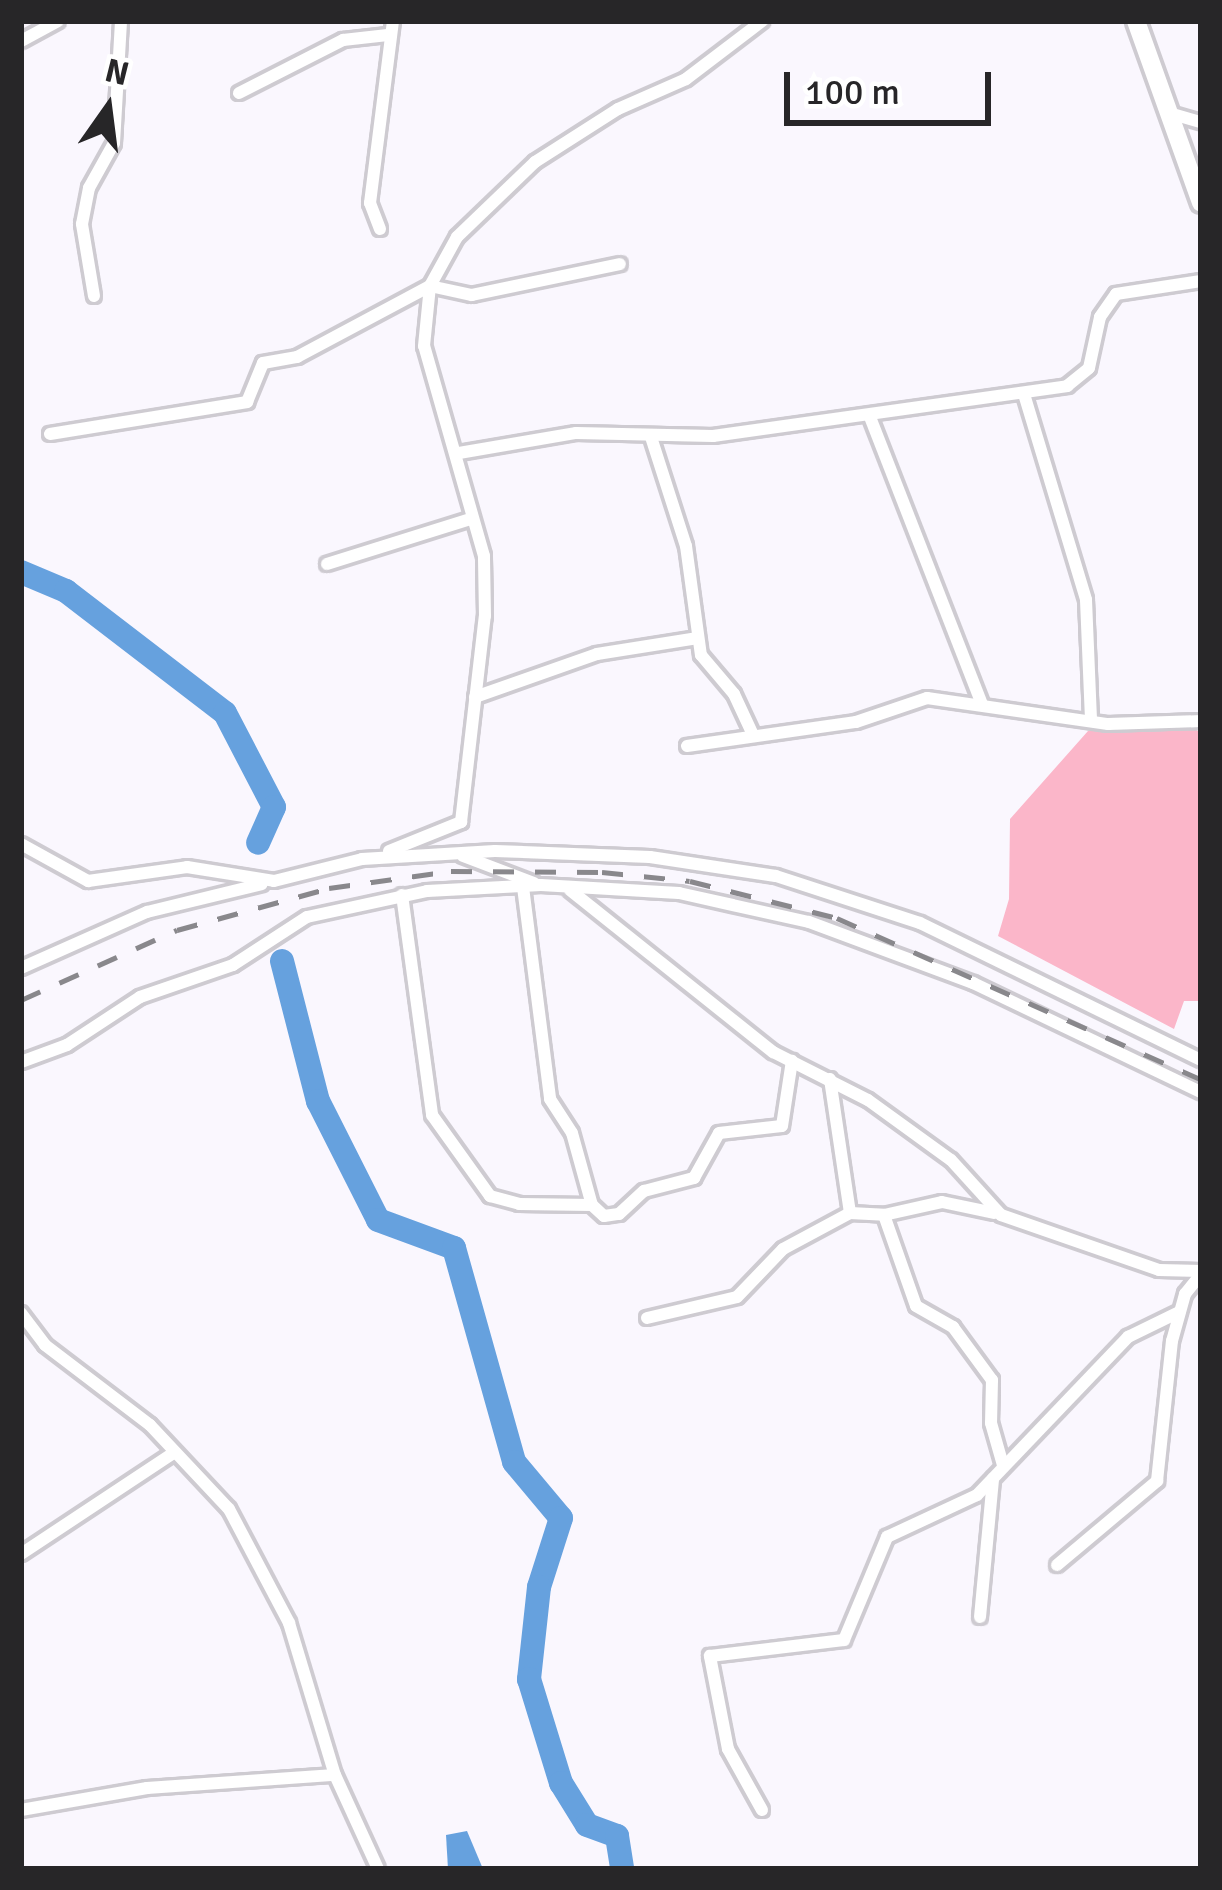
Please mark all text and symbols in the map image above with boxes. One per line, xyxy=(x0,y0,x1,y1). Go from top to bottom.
north arrow xyxy=(48,48,168,168)
scale bar xyxy=(790,48,997,122)
text: N xyxy=(101,50,133,95)
text: 100 m xyxy=(805,70,900,115)

